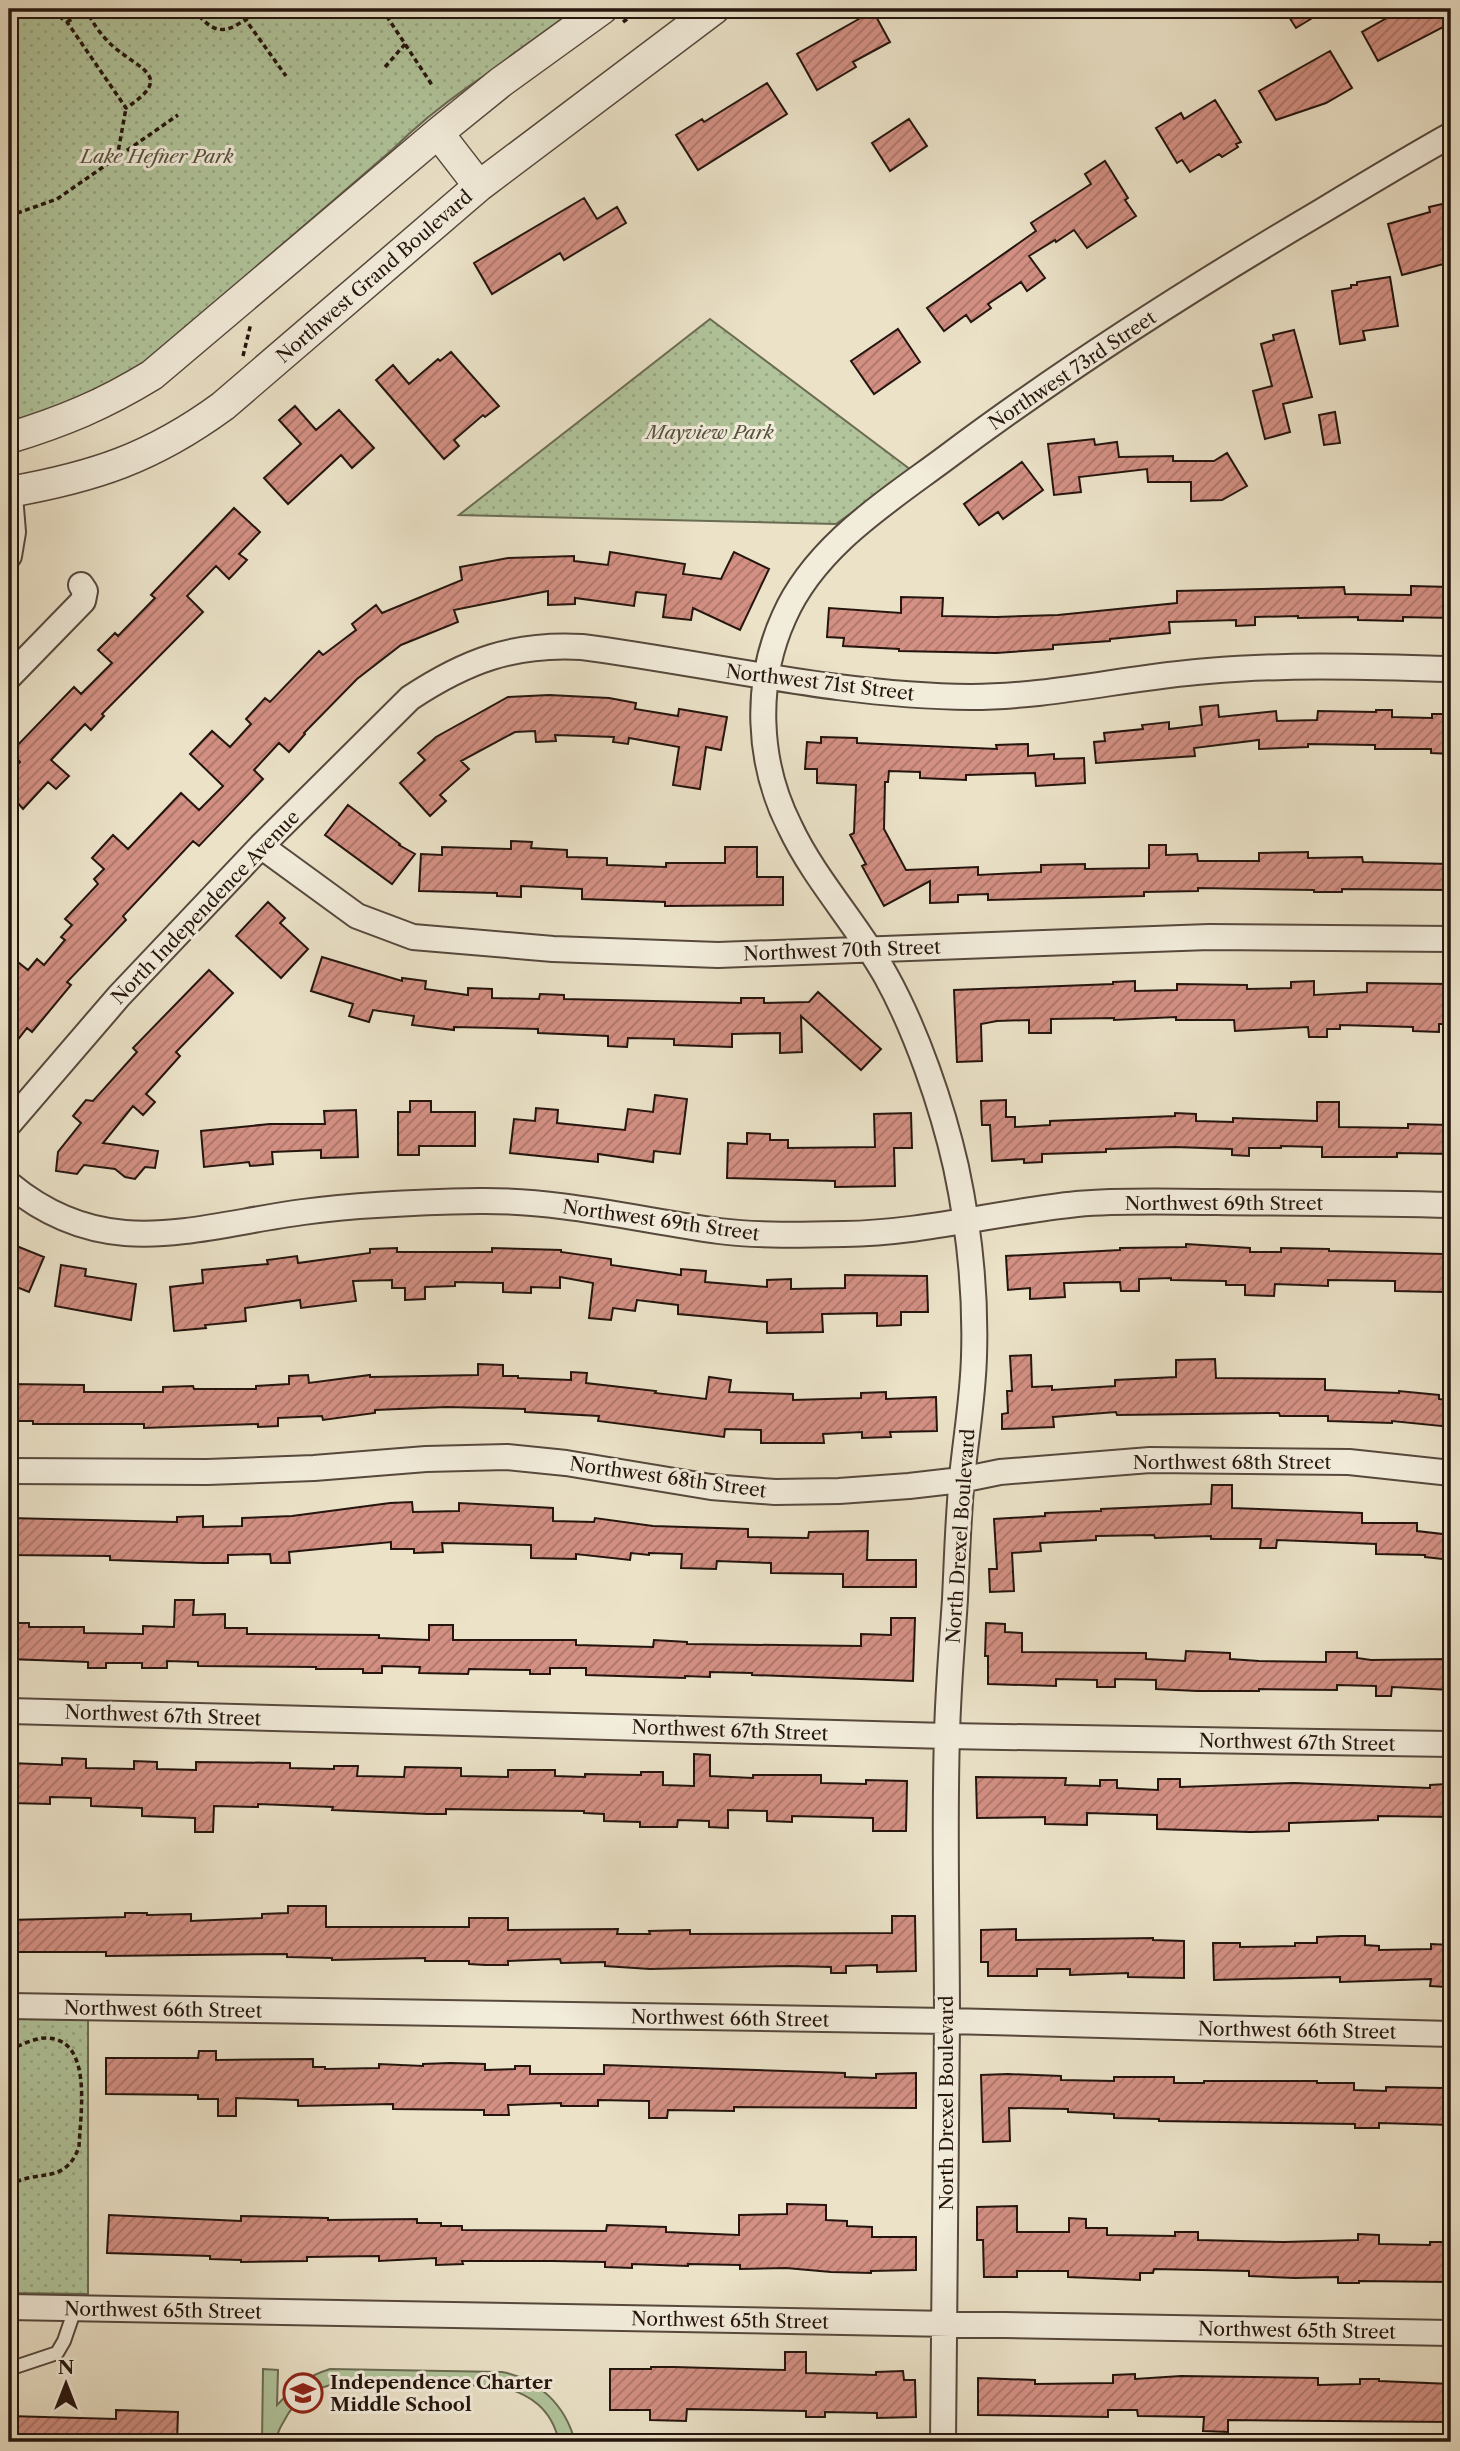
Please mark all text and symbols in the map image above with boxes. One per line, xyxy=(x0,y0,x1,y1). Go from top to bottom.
park label: Lake Hefner Park xyxy=(78,145,234,168)
street label: Northwest Grand Boulevard xyxy=(272,185,477,368)
street label: Northwest 73rd Street xyxy=(984,306,1161,435)
park label: Mayview Park xyxy=(644,421,774,444)
street label: Northwest 71st Street xyxy=(724,660,916,706)
street label: North Independence Avenue xyxy=(107,806,304,1009)
street label: Northwest 70th Street xyxy=(743,936,941,965)
street label: Northwest 69th Street xyxy=(1125,1192,1324,1215)
street label: Northwest 69th Street xyxy=(561,1195,761,1246)
street label: North Drexel Boulevard xyxy=(942,1427,980,1644)
street label: Northwest 68th Street xyxy=(1133,1451,1332,1474)
street label: Northwest 68th Street xyxy=(568,1452,768,1503)
street label: Northwest 67th Street xyxy=(64,1701,262,1730)
street label: Northwest 67th Street xyxy=(631,1716,829,1745)
street label: Northwest 67th Street xyxy=(1199,1729,1396,1756)
street label: North Drexel Boulevard xyxy=(935,1995,958,2211)
street label: Northwest 66th Street xyxy=(64,1996,263,2023)
street label: Northwest 66th Street xyxy=(631,2005,830,2032)
street label: Northwest 66th Street xyxy=(1198,2017,1397,2044)
street label: Northwest 65th Street xyxy=(64,2297,262,2324)
street label: Northwest 65th Street xyxy=(631,2307,829,2334)
street label: Northwest 65th Street xyxy=(1198,2317,1396,2344)
north arrow xyxy=(32,2350,102,2420)
text: N xyxy=(58,2356,74,2379)
place label: Independence Charter Middle School xyxy=(330,2371,553,2416)
school or university icon: Independence Charter Middle School xyxy=(282,2372,324,2414)

